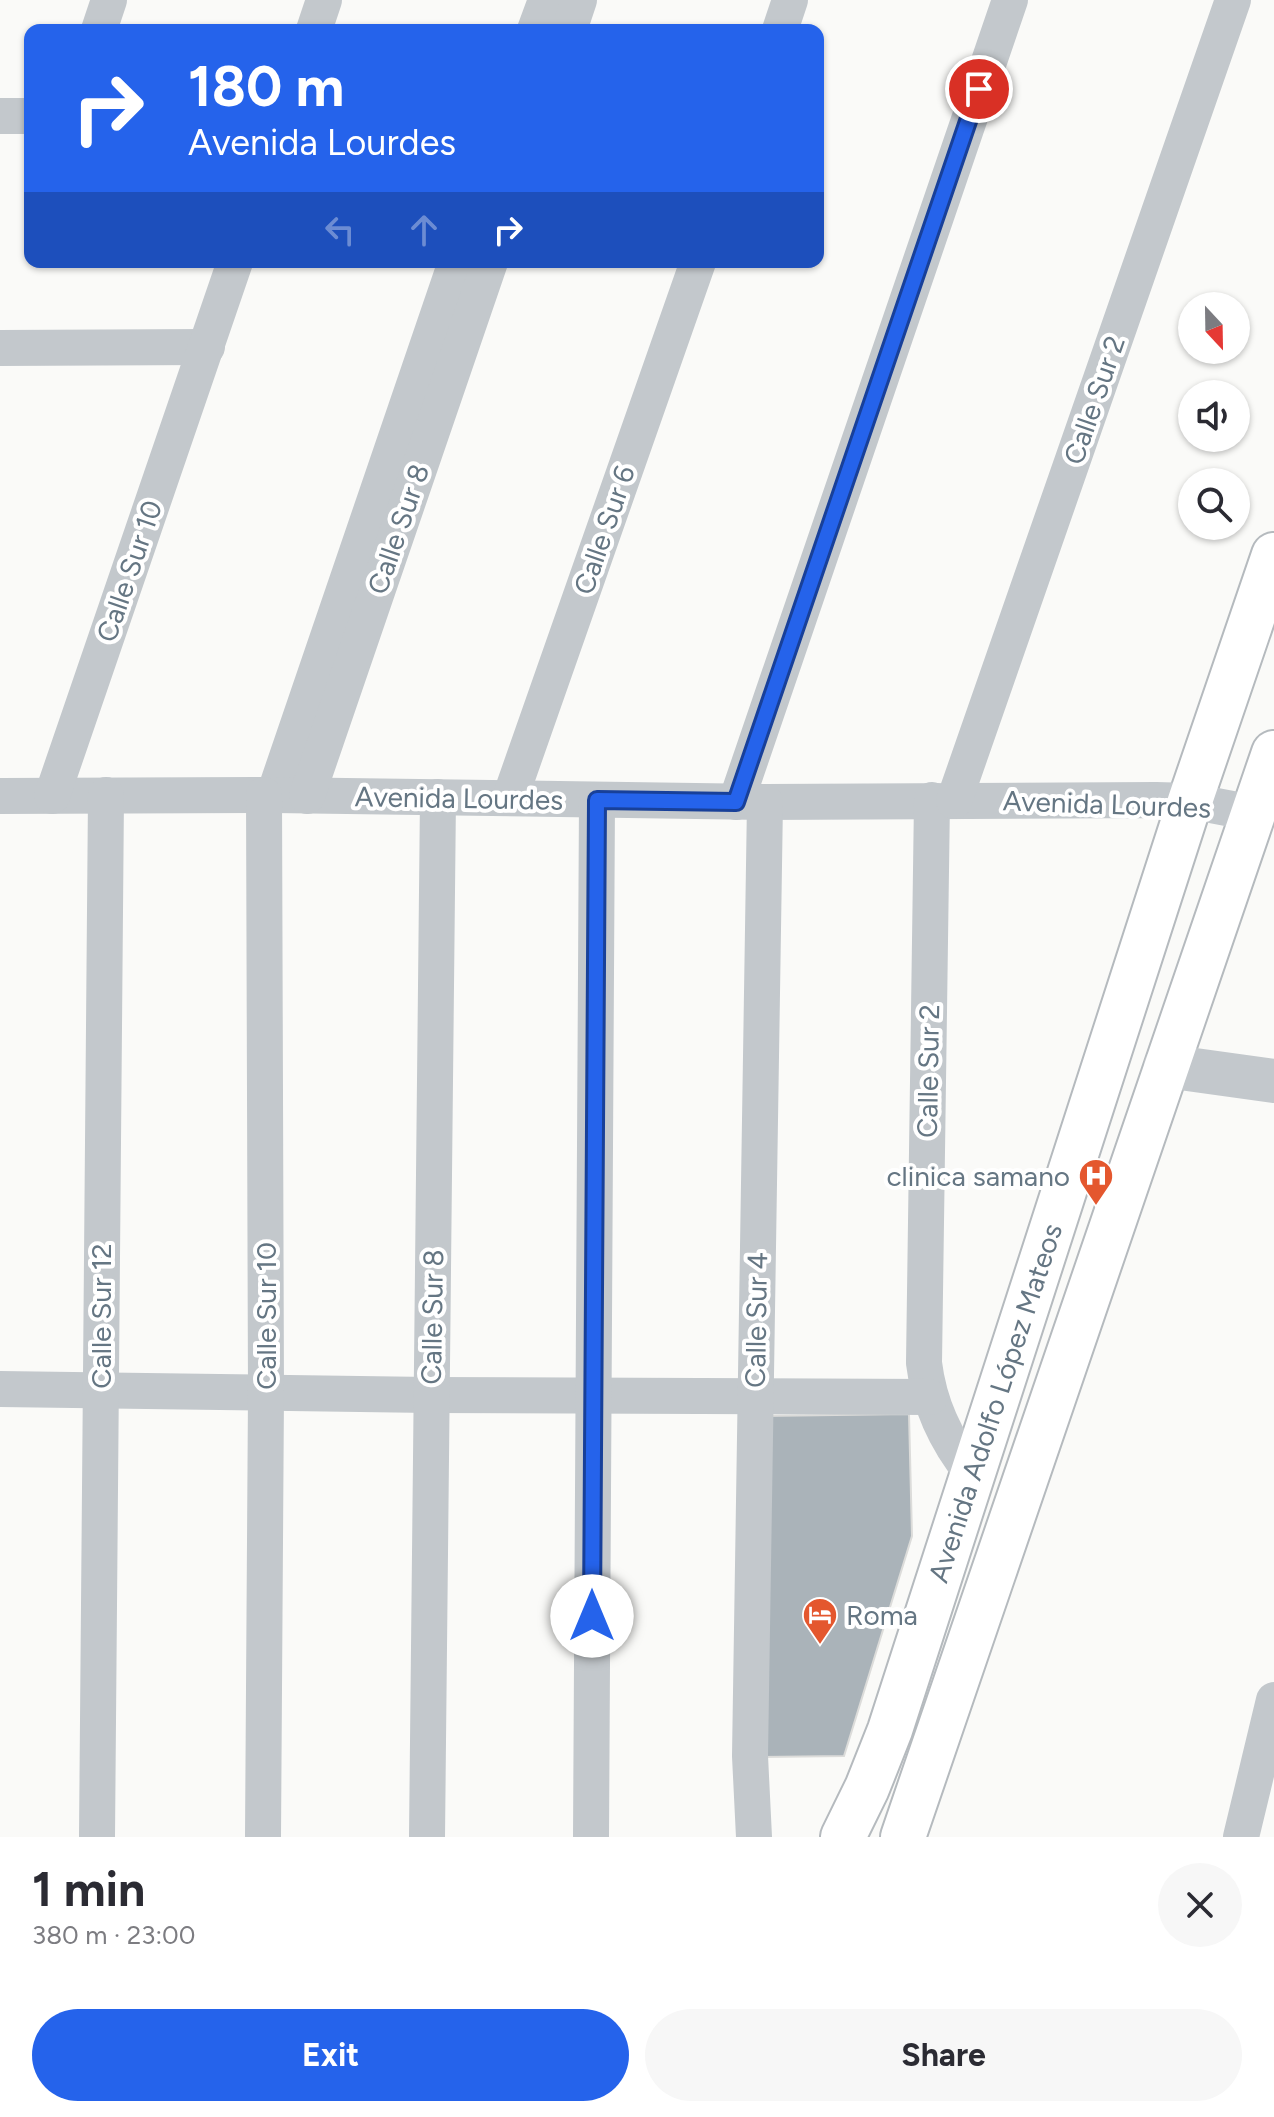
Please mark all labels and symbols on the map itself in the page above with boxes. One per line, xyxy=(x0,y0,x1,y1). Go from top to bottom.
pin xyxy=(945,55,1013,123)
north arrow xyxy=(1178,292,1250,364)
street label: Calle Sur 2 xyxy=(1056,331,1132,469)
street label: Calle Sur 8 xyxy=(360,459,436,599)
street label: Calle Sur 6 xyxy=(566,461,642,599)
street label: Calle Sur 10 xyxy=(89,496,169,646)
street label: Avenida Lourdes xyxy=(354,779,564,817)
street label: Avenida Lourdes xyxy=(1002,783,1212,825)
street label: Calle Sur 2 xyxy=(910,1004,946,1138)
hospital icon: clinica samano xyxy=(1077,1157,1115,1207)
place label: clinica samano xyxy=(886,1159,1070,1193)
street label: Avenida Adolfo López Mateos xyxy=(921,1219,1069,1587)
street label: Calle Sur 10 xyxy=(249,1242,283,1390)
street label: Calle Sur 12 xyxy=(84,1243,118,1389)
street label: Calle Sur 8 xyxy=(414,1249,450,1385)
street label: Calle Sur 4 xyxy=(738,1252,774,1388)
position arrow xyxy=(550,1574,634,1658)
hotel icon: Roma xyxy=(801,1596,839,1646)
place label: Roma xyxy=(846,1598,918,1632)

